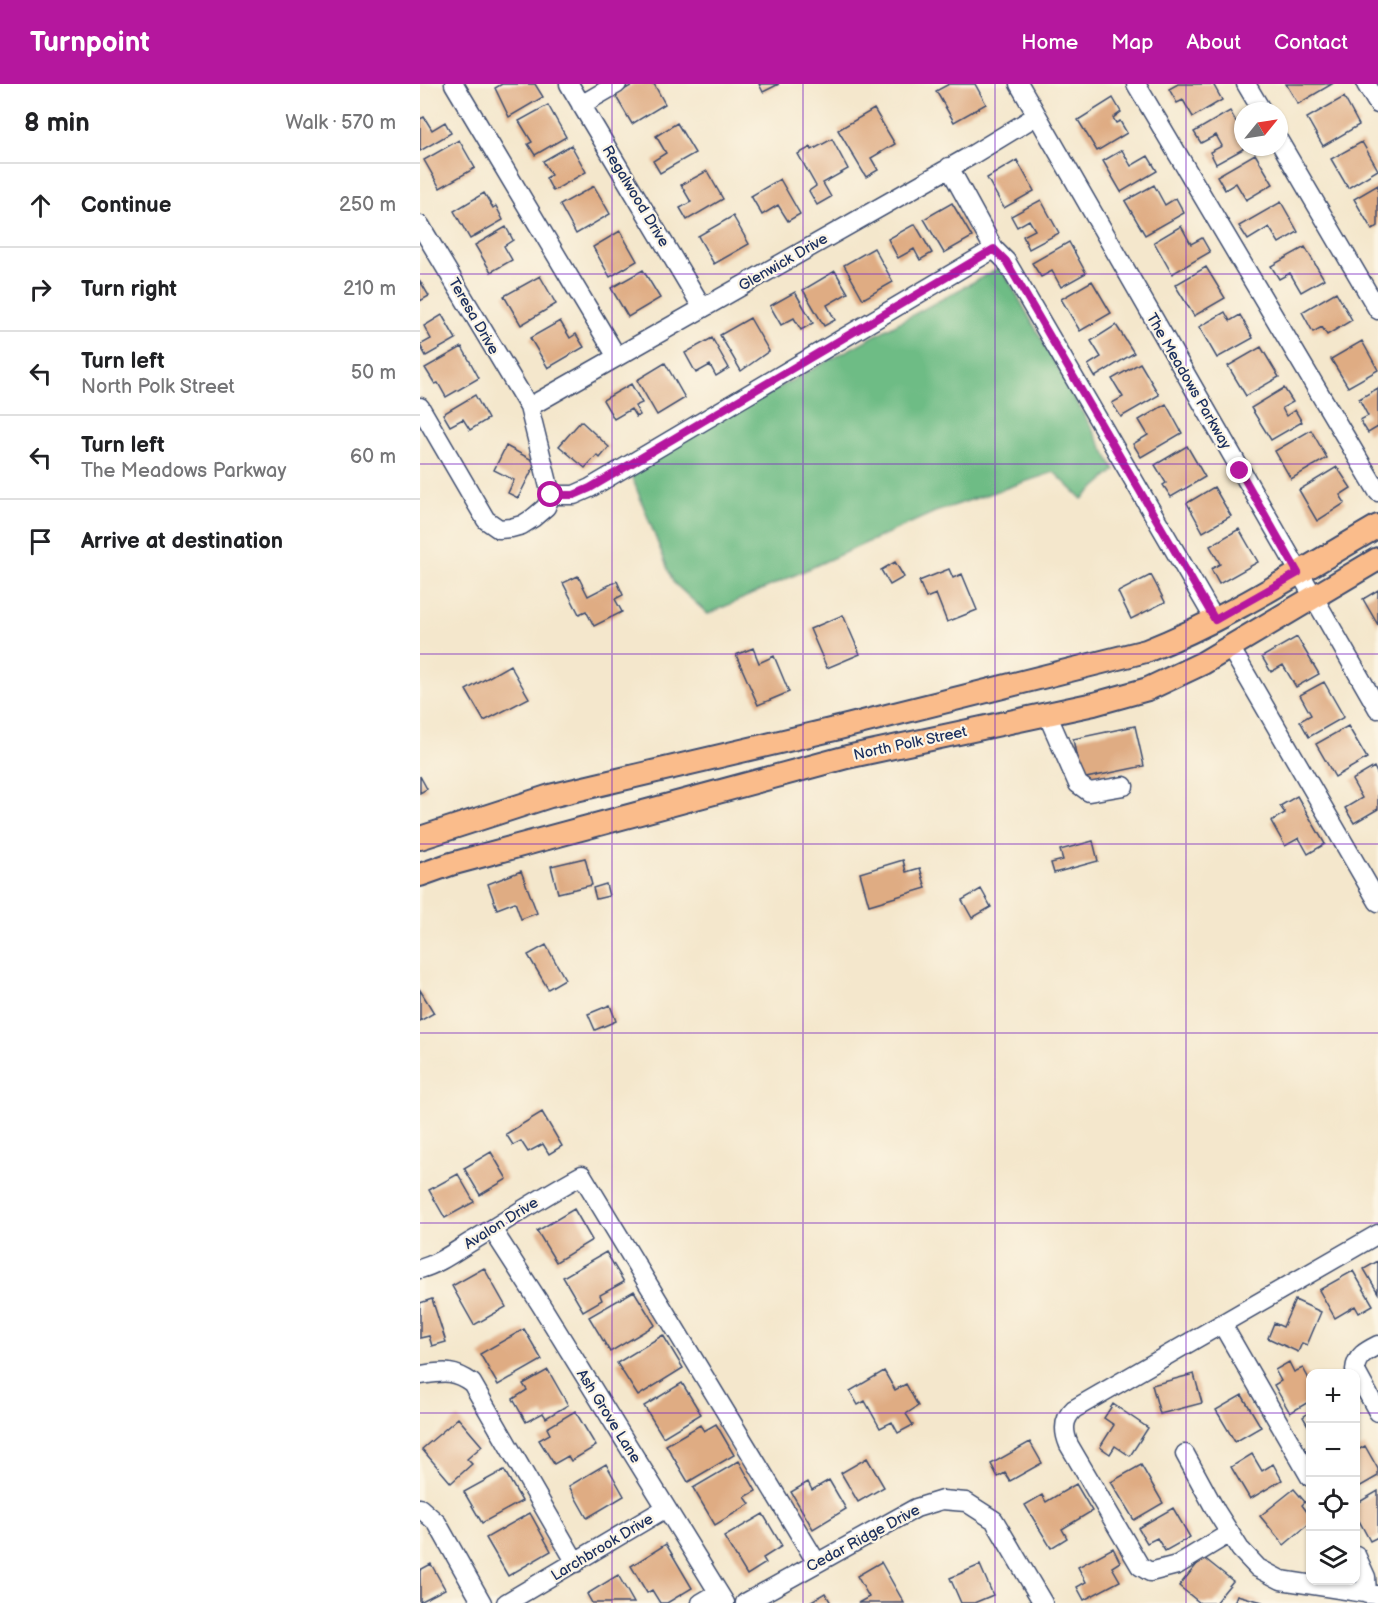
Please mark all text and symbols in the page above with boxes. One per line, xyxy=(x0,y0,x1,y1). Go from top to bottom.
text: Turnpoint xyxy=(30,26,150,59)
text: Home xyxy=(1021,30,1078,55)
text: Map xyxy=(1111,30,1153,55)
text: About xyxy=(1186,30,1241,55)
text: Contact xyxy=(1274,30,1348,55)
north arrow xyxy=(1234,102,1288,156)
text: 8 min xyxy=(24,108,90,139)
text: Walk · 570 m xyxy=(285,111,396,135)
street label: Regalwood Drive xyxy=(598,142,673,251)
icon: ahead xyxy=(24,189,57,222)
text: Continue xyxy=(81,192,171,219)
text: 250 m xyxy=(339,193,396,217)
street label: Glenwick Drive xyxy=(735,229,831,296)
icon: right xyxy=(24,273,57,306)
street label: Teresa Drive xyxy=(444,274,503,358)
text: Turn right xyxy=(81,276,177,303)
text: 210 m xyxy=(343,277,396,301)
street label: The Meadows Parkway xyxy=(1142,310,1235,453)
text: Turn left xyxy=(81,348,165,375)
icon: left xyxy=(24,357,57,390)
text: 50 m xyxy=(351,361,396,385)
text: North Polk Street xyxy=(81,375,235,399)
text: Turn left xyxy=(81,432,165,459)
icon: left xyxy=(24,441,57,474)
text: 60 m xyxy=(350,445,396,469)
route end xyxy=(1226,457,1252,483)
text: The Meadows Parkway xyxy=(81,459,286,483)
route start xyxy=(537,481,563,507)
icon: arrive xyxy=(24,525,57,558)
text: Arrive at destination xyxy=(81,528,283,555)
street label: North Polk Street xyxy=(852,722,969,765)
street label: Avalon Drive xyxy=(461,1193,542,1254)
street label: Ash Grove Lane xyxy=(572,1366,645,1467)
map controls xyxy=(1306,1369,1360,1585)
button: + xyxy=(1306,1369,1360,1423)
button: − xyxy=(1306,1423,1360,1477)
button: locate xyxy=(1306,1477,1360,1531)
street label: Cedar Ridge Drive xyxy=(803,1500,923,1576)
street label: Larchbrook Drive xyxy=(548,1510,657,1585)
button: layers xyxy=(1306,1531,1360,1585)

